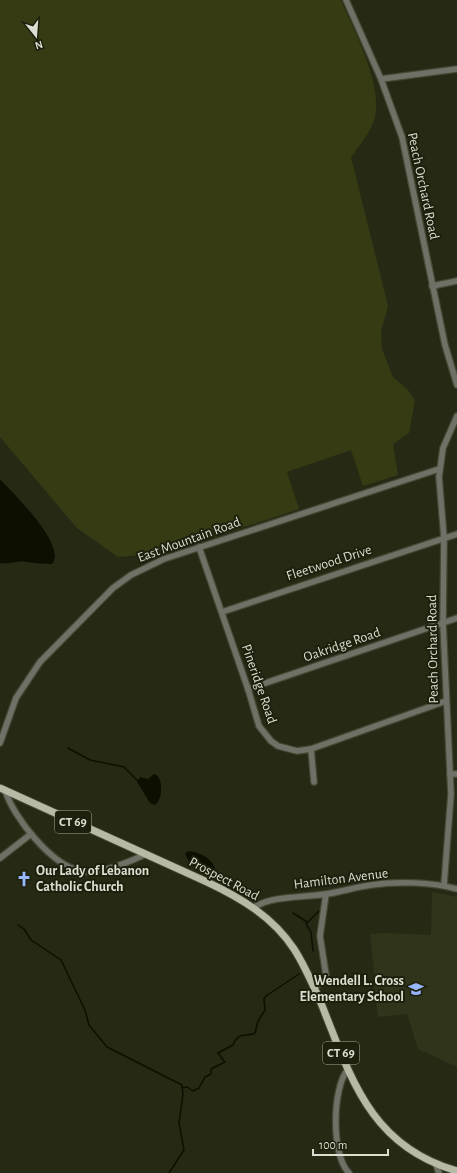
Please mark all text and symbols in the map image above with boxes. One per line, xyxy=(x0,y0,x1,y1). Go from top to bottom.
north arrow xyxy=(16,16,56,56)
text: N xyxy=(34,39,44,51)
street label: Peach Orchard Road xyxy=(405,131,441,241)
street label: East Mountain Road xyxy=(136,515,242,565)
street label: Fleetwood Drive xyxy=(285,543,373,583)
street label: Peach Orchard Road xyxy=(425,594,441,704)
street label: Oakridge Road xyxy=(302,625,382,665)
street label: Pineridge Road xyxy=(239,643,279,725)
road number: CT 69 xyxy=(55,811,91,833)
street label: Prospect Road xyxy=(187,855,261,903)
place label: Our Lady of Lebanon Catholic Church xyxy=(36,864,149,894)
street label: Hamilton Avenue xyxy=(293,866,389,892)
church icon: Our Lady of Lebanon Catholic Church xyxy=(15,870,33,888)
place label: Wendell L. Cross Elementary School xyxy=(299,974,404,1004)
school or university icon: Wendell L. Cross Elementary School xyxy=(407,980,425,998)
road number: CT 69 xyxy=(323,1042,359,1064)
scale bar xyxy=(313,1131,388,1157)
text: 100 m xyxy=(319,1139,347,1151)

